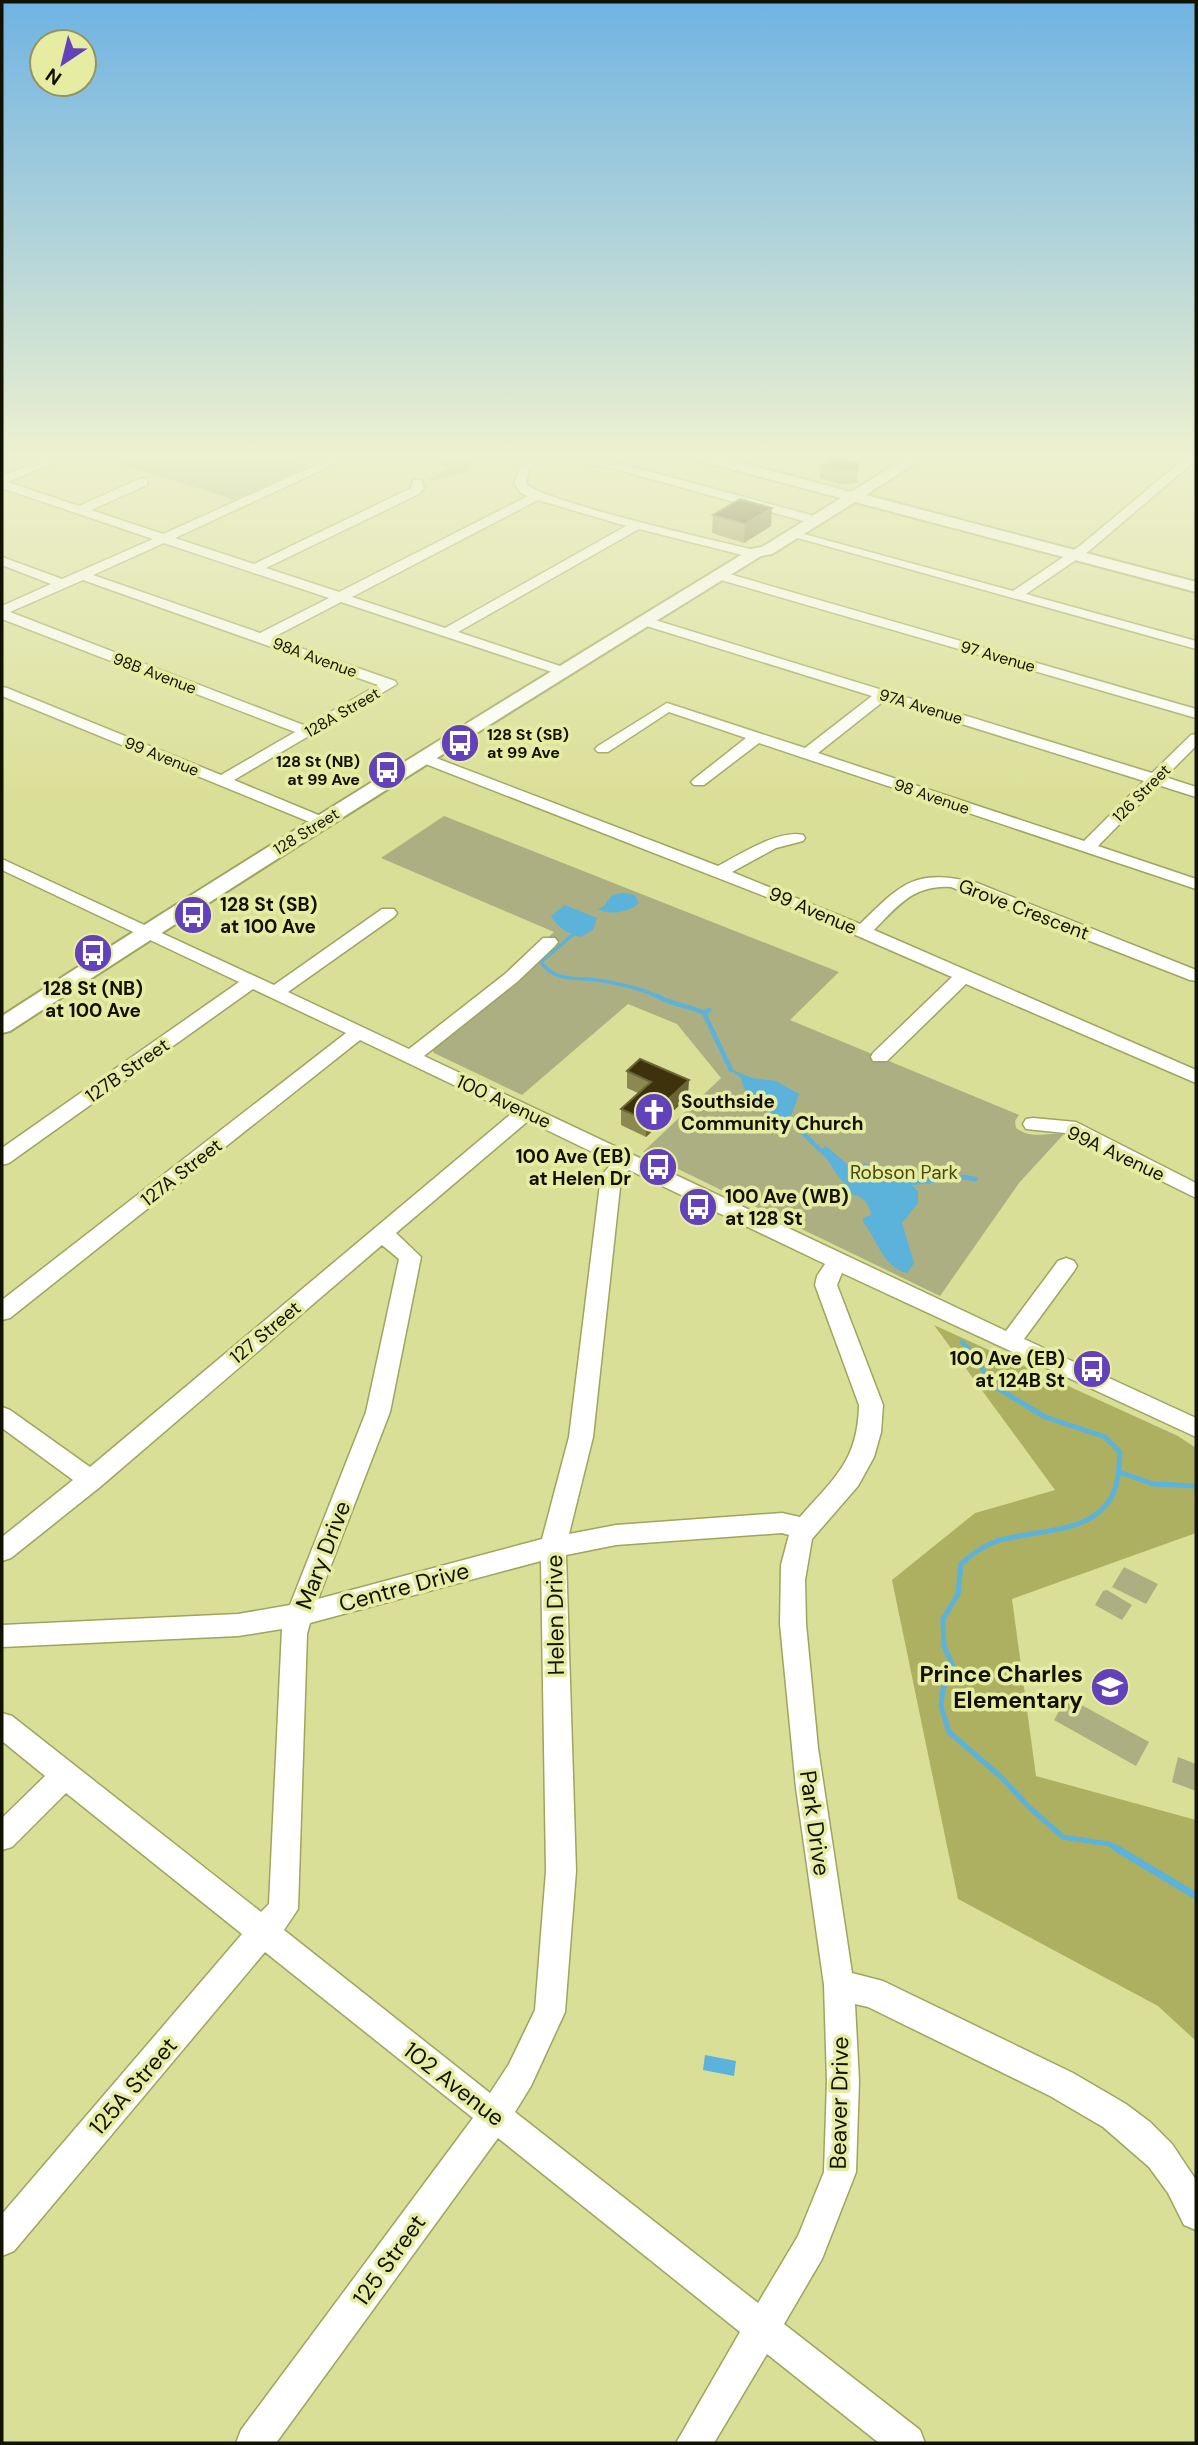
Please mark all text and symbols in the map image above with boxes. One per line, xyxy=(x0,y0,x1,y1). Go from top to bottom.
north arrow xyxy=(28,28,98,98)
text: N xyxy=(41,62,66,91)
street label: 98A Avenue xyxy=(270,633,360,682)
street label: 97 Avenue xyxy=(958,636,1038,677)
street label: 98B Avenue xyxy=(110,648,200,699)
street label: 128A Street xyxy=(301,682,384,742)
street label: 97A Avenue xyxy=(877,684,965,729)
bus stop icon: 128 St (SB) at 99 Ave xyxy=(439,722,481,764)
place label: 128 St (SB) at 99 Ave xyxy=(487,724,569,763)
street label: 99 Avenue xyxy=(121,732,202,781)
bus stop icon: 128 St (NB) at 99 Ave xyxy=(366,749,408,791)
place label: 128 St (NB) at 99 Ave xyxy=(276,751,360,790)
street label: 126 Street xyxy=(1108,760,1175,827)
street label: 98 Avenue xyxy=(891,774,972,819)
street label: 128 Street xyxy=(270,803,343,860)
street label: Grove Crescent xyxy=(955,873,1093,946)
street label: 99 Avenue xyxy=(765,881,861,940)
place label: 128 St (SB) at 100 Ave xyxy=(220,892,317,939)
bus stop icon: 128 St (SB) at 100 Ave xyxy=(172,894,214,936)
bus stop icon: 128 St (NB) at 100 Ave xyxy=(72,932,114,974)
place label: 128 St (NB) at 100 Ave xyxy=(43,976,143,1023)
street label: 127B Street xyxy=(80,1032,174,1108)
street label: 100 Avenue xyxy=(452,1069,555,1134)
place label: Southside Community Church xyxy=(681,1089,864,1136)
church icon: Southside Community Church xyxy=(633,1091,675,1133)
street label: 99A Avenue xyxy=(1063,1120,1169,1187)
street label: 127A Street xyxy=(136,1133,227,1212)
place label: 100 Ave (EB) at Helen Dr xyxy=(516,1144,631,1191)
bus stop icon: 100 Ave (EB) at Helen Dr xyxy=(637,1146,679,1188)
park label: Robson Park xyxy=(850,1160,959,1185)
place label: 100 Ave (WB) at 128 St xyxy=(725,1184,849,1231)
bus stop icon: 100 Ave (WB) at 128 St xyxy=(677,1186,719,1228)
street label: 127 Street xyxy=(224,1295,306,1369)
place label: 100 Ave (EB) at 124B St xyxy=(950,1346,1065,1393)
bus stop icon: 100 Ave (EB) at 124B St xyxy=(1071,1348,1113,1390)
street label: Mary Drive xyxy=(289,1497,357,1613)
street label: Helen Drive xyxy=(539,1554,571,1676)
street label: Centre Drive xyxy=(336,1555,472,1619)
place label: Prince Charles Elementary xyxy=(919,1659,1083,1715)
school or university icon: Prince Charles Elementary xyxy=(1089,1666,1131,1708)
street label: Park Drive xyxy=(793,1768,837,1878)
street label: 125A Street xyxy=(82,2031,184,2141)
street label: 102 Avenue xyxy=(397,2035,511,2133)
street label: Beaver Drive xyxy=(823,2036,855,2170)
street label: 125 Street xyxy=(346,2208,432,2312)

